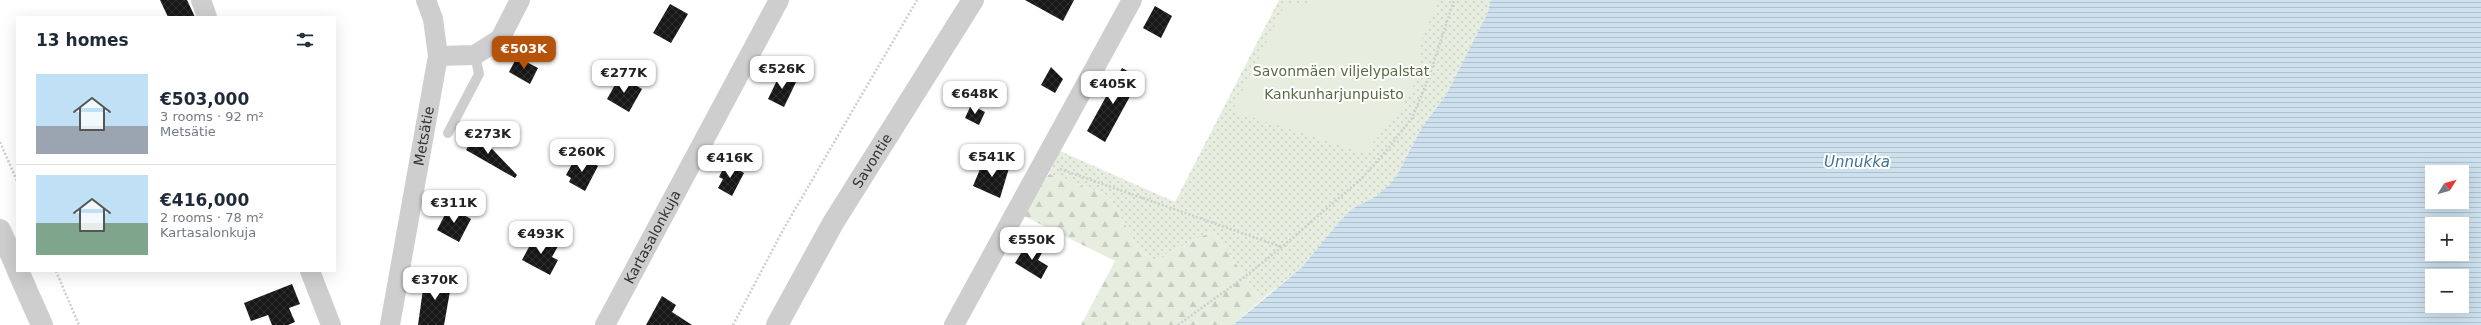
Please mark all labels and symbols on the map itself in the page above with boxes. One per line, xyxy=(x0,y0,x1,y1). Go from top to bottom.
pin: €503K xyxy=(496,36,552,70)
pin: €526K xyxy=(754,56,810,90)
pin: €277K xyxy=(596,60,652,94)
park label: Savonmäen viljelypalstat xyxy=(1253,63,1430,79)
pin: €405K xyxy=(1085,71,1141,105)
pin: €648K xyxy=(947,81,1003,115)
park label: Kankunharjunpuisto xyxy=(1264,86,1404,102)
street label: Metsätie xyxy=(411,105,437,167)
pin: €273K xyxy=(460,121,516,155)
street label: Savontie xyxy=(849,130,895,191)
pin: €260K xyxy=(554,139,610,173)
pin: €541K xyxy=(964,144,1020,178)
pin: €416K xyxy=(702,145,758,179)
water label: Unnukka xyxy=(1824,153,1890,171)
north arrow xyxy=(2425,165,2469,209)
street label: Kartasalonkuja xyxy=(621,187,684,286)
pin: €311K xyxy=(426,190,482,224)
pin: €493K xyxy=(513,221,569,255)
pin: €550K xyxy=(1004,227,1060,261)
pin: €370K xyxy=(407,267,463,301)

